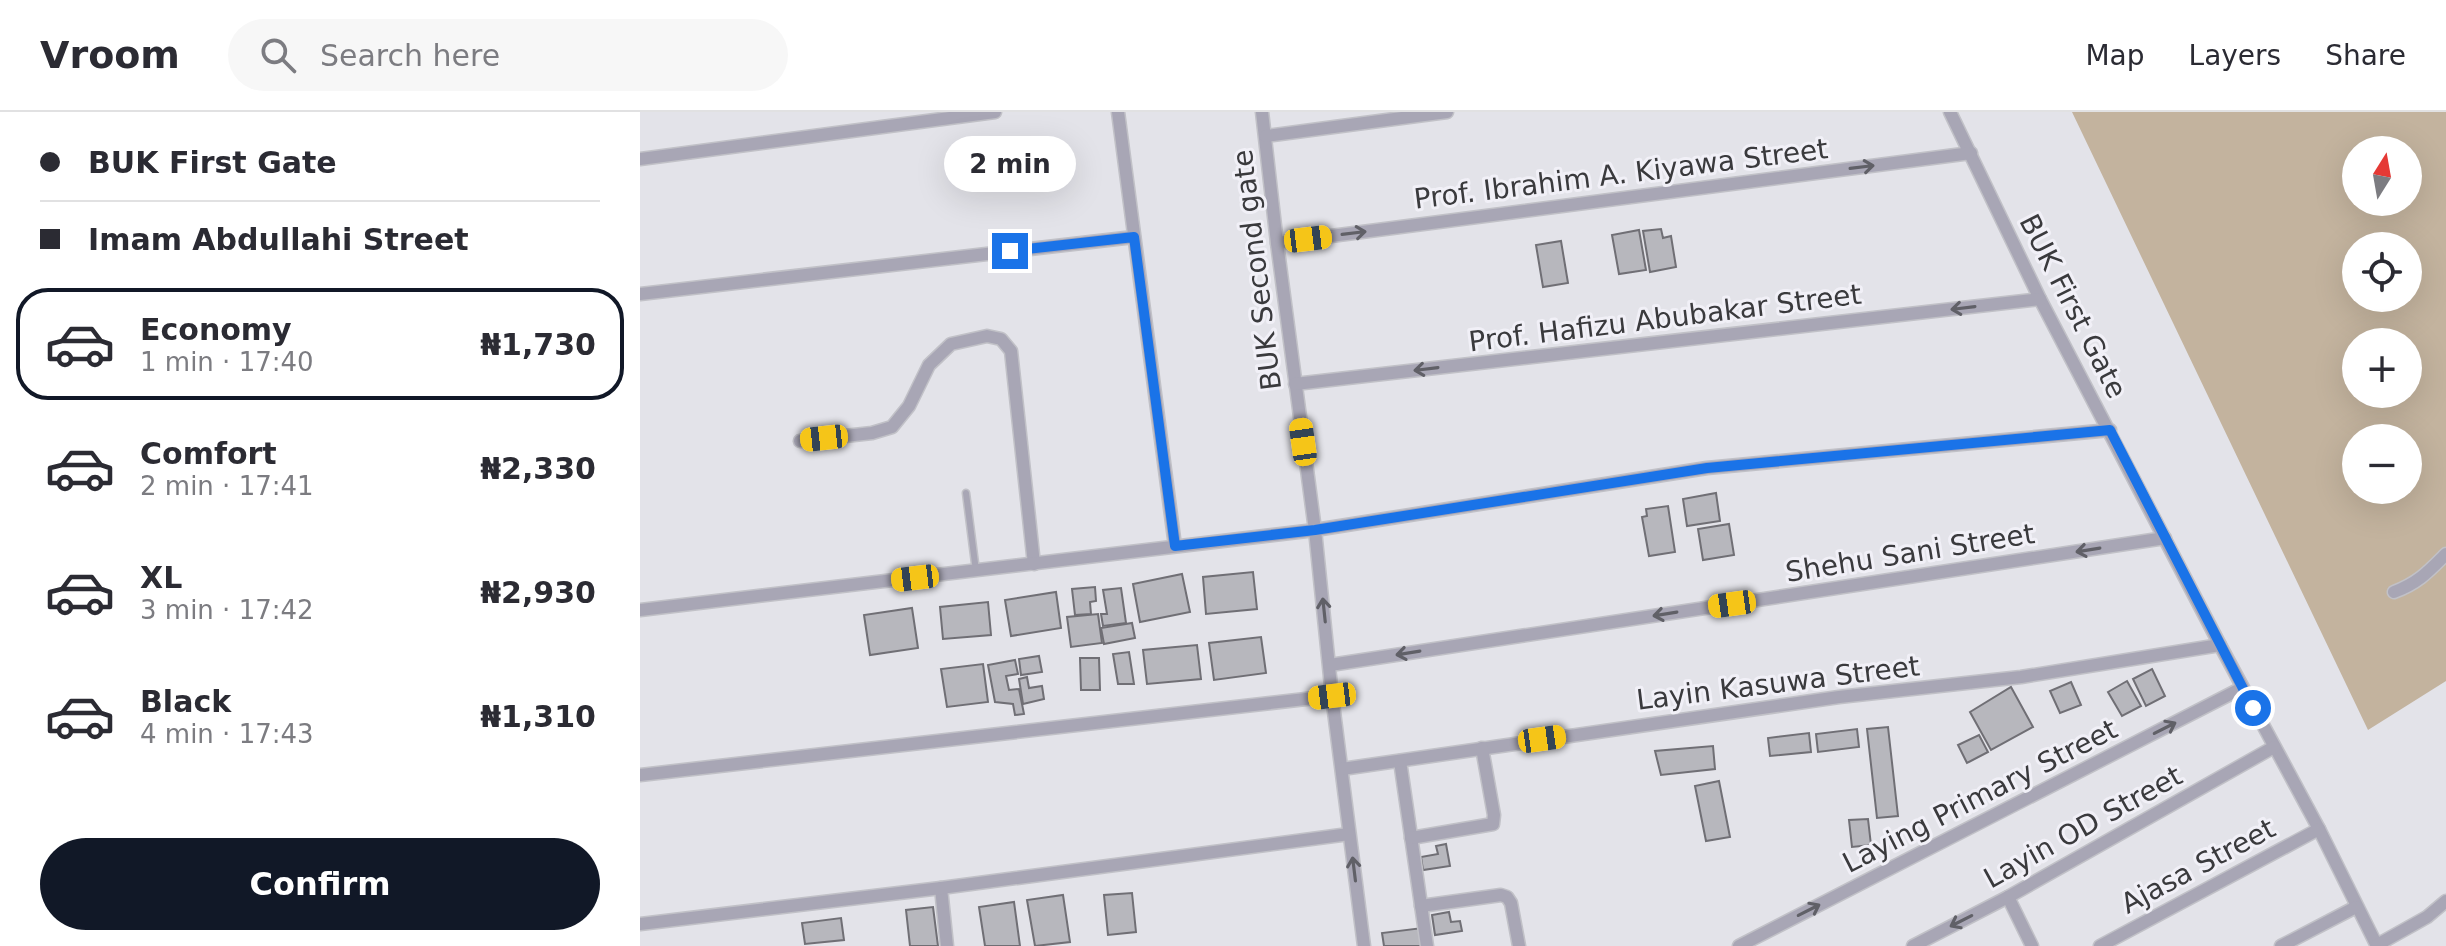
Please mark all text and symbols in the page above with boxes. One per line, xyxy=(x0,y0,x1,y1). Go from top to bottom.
search box xyxy=(228,19,788,91)
text: Vroom xyxy=(40,33,180,77)
icon: search xyxy=(256,33,300,77)
text: Search here xyxy=(320,38,500,73)
text: Map xyxy=(2085,39,2145,72)
text: Layers xyxy=(2189,39,2281,72)
text: Share xyxy=(2325,39,2406,72)
street label: Prof. Ibrahim A. Kiyawa Street xyxy=(1412,132,1830,216)
callout: 2 min xyxy=(944,135,1076,191)
north arrow xyxy=(2342,136,2422,216)
map controls xyxy=(2342,136,2422,504)
text: BUK First Gate xyxy=(88,145,337,180)
street label: BUK Second gate xyxy=(1226,148,1288,392)
text: 2 min xyxy=(969,149,1051,179)
one-way arrow xyxy=(1848,160,1875,175)
street label: BUK First Gate xyxy=(2012,209,2134,403)
text: Imam Abdullahi Street xyxy=(88,222,469,257)
car xyxy=(1283,224,1333,254)
one-way arrow xyxy=(1341,225,1366,240)
button: locate xyxy=(2342,232,2422,312)
route end xyxy=(992,233,1028,269)
street label: Prof. Hafizu Abubakar Street xyxy=(1467,278,1863,358)
one-way arrow xyxy=(1950,300,1977,315)
icon: car xyxy=(44,308,116,380)
text: Economy xyxy=(140,312,292,347)
text: ₦1,730 xyxy=(480,327,596,362)
button: + xyxy=(2342,328,2422,408)
text: 1 min · 17:40 xyxy=(140,347,314,377)
one-way arrow xyxy=(1414,362,1439,377)
car xyxy=(1288,417,1318,467)
car xyxy=(799,424,849,452)
button: − xyxy=(2342,424,2422,504)
icon: car xyxy=(44,432,116,504)
text: Comfort xyxy=(140,436,277,471)
text: ₦2,330 xyxy=(480,451,596,486)
text: 2 min · 17:41 xyxy=(140,471,314,501)
street label: Shehu Sani Street xyxy=(1783,517,2037,589)
one-way arrow xyxy=(2076,543,2101,558)
icon: car xyxy=(44,556,116,628)
text: XL xyxy=(140,560,182,595)
car xyxy=(890,563,940,593)
text: ₦2,930 xyxy=(480,575,596,610)
car xyxy=(1707,589,1757,619)
text: 3 min · 17:42 xyxy=(140,595,314,625)
one-way arrow xyxy=(1317,597,1332,624)
one-way arrow xyxy=(1652,607,1678,622)
one-way arrow xyxy=(1395,646,1421,661)
street label: Layin Kasuwa Street xyxy=(1634,649,1922,717)
icon: car xyxy=(44,680,116,752)
car xyxy=(1307,681,1357,711)
text: Black xyxy=(140,684,231,719)
route start xyxy=(2235,690,2271,726)
text: ₦1,310 xyxy=(480,699,596,734)
street label: Laying Primary Street xyxy=(1837,712,2123,880)
text: 4 min · 17:43 xyxy=(140,719,314,749)
one-way arrow xyxy=(2152,719,2176,735)
car xyxy=(1517,724,1567,754)
street label: Layin OD Street xyxy=(1978,759,2188,895)
street label: Ajasa Street xyxy=(2115,812,2281,920)
button: Confirm xyxy=(40,838,600,930)
one-way arrow xyxy=(1346,856,1361,883)
one-way arrow xyxy=(1796,902,1820,918)
one-way arrow xyxy=(1950,914,1974,929)

